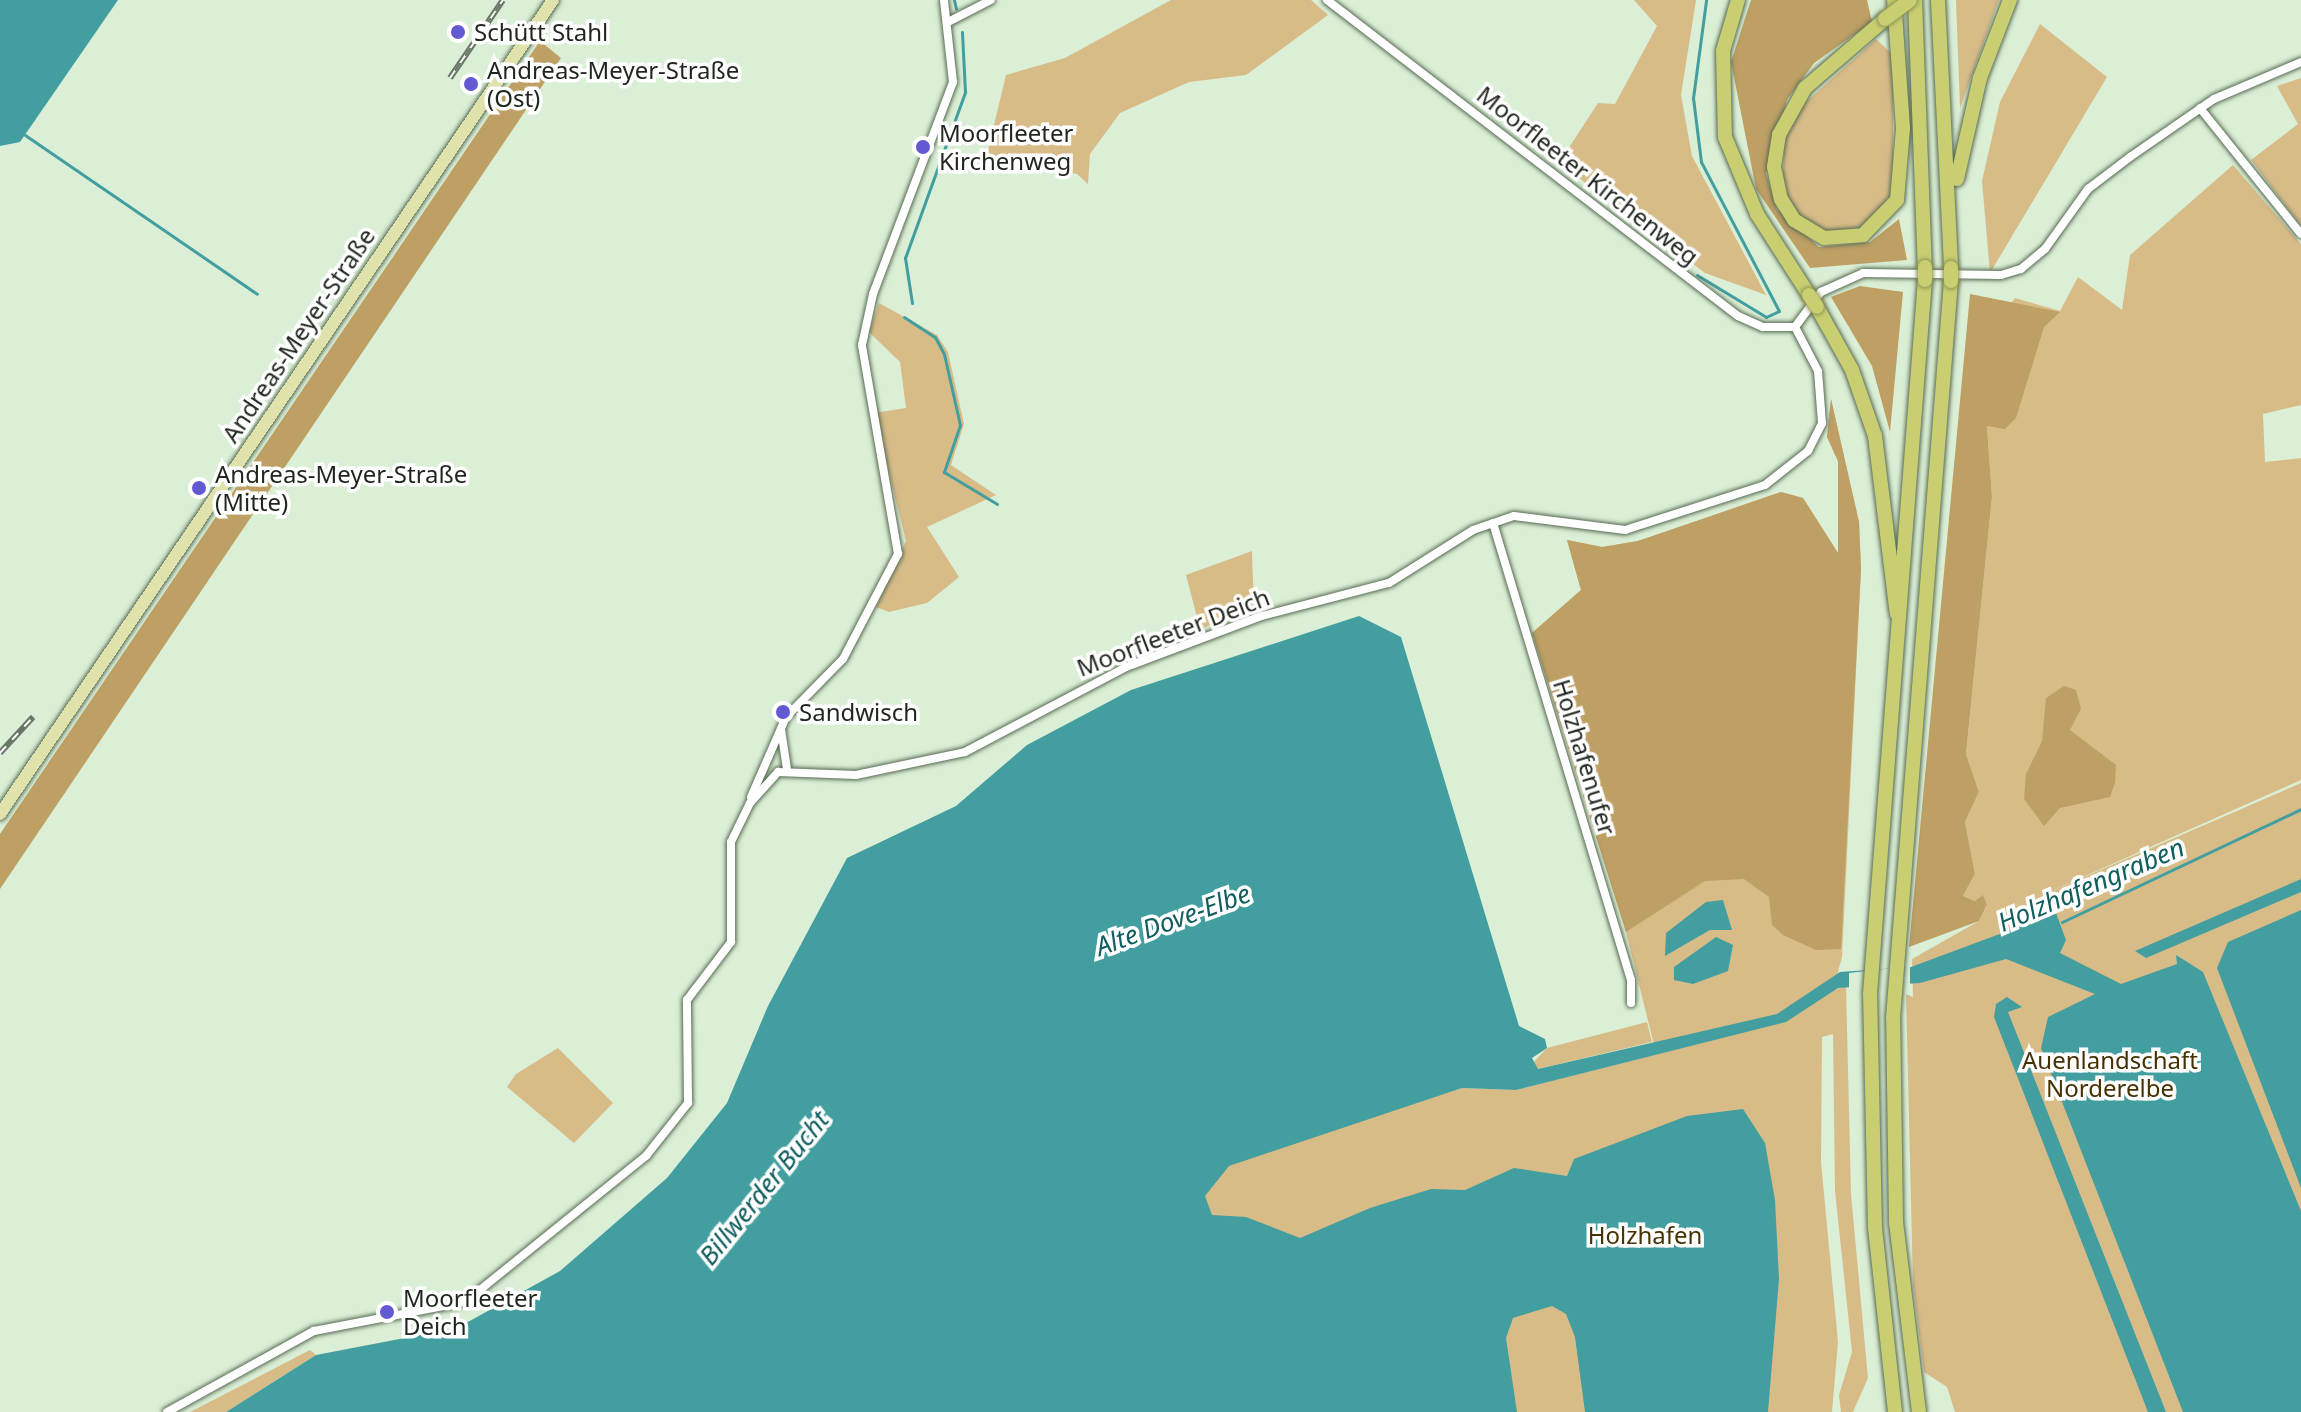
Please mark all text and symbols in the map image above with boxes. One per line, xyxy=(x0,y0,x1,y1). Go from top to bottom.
place label: Schütt Stahl xyxy=(474,18,608,46)
marker: Schütt Stahl xyxy=(449,23,467,41)
place label: Andreas-Meyer-Straße (Ost) xyxy=(487,56,739,112)
marker: Andreas-Meyer-Straße (Ost) xyxy=(462,75,480,93)
street label: Moorfleeter Kirchenweg xyxy=(1472,80,1704,270)
place label: Moorfleeter Kirchenweg xyxy=(939,119,1073,175)
marker: Moorfleeter Kirchenweg xyxy=(914,138,932,156)
street label: Andreas-Meyer-Straße xyxy=(216,222,380,448)
place label: Andreas-Meyer-Straße (Mitte) xyxy=(215,460,467,516)
marker: Andreas-Meyer-Straße (Mitte) xyxy=(190,479,208,497)
street label: Moorfleeter Deich xyxy=(1073,582,1273,682)
street label: Holzhafenufer xyxy=(1548,676,1622,838)
place label: Sandwisch xyxy=(799,698,918,726)
marker: Sandwisch xyxy=(774,703,792,721)
water label: Holzhafengraben xyxy=(1993,832,2189,938)
water label: Alte Dove-Elbe xyxy=(1091,878,1255,962)
park label: Auenlandschaft Norderelbe xyxy=(2022,1046,2198,1102)
water label: Billwerder Bucht xyxy=(693,1105,835,1271)
park label: Holzhafen xyxy=(1588,1221,1702,1249)
place label: Moorfleeter Deich xyxy=(403,1284,537,1340)
marker: Moorfleeter Deich xyxy=(378,1303,396,1321)

